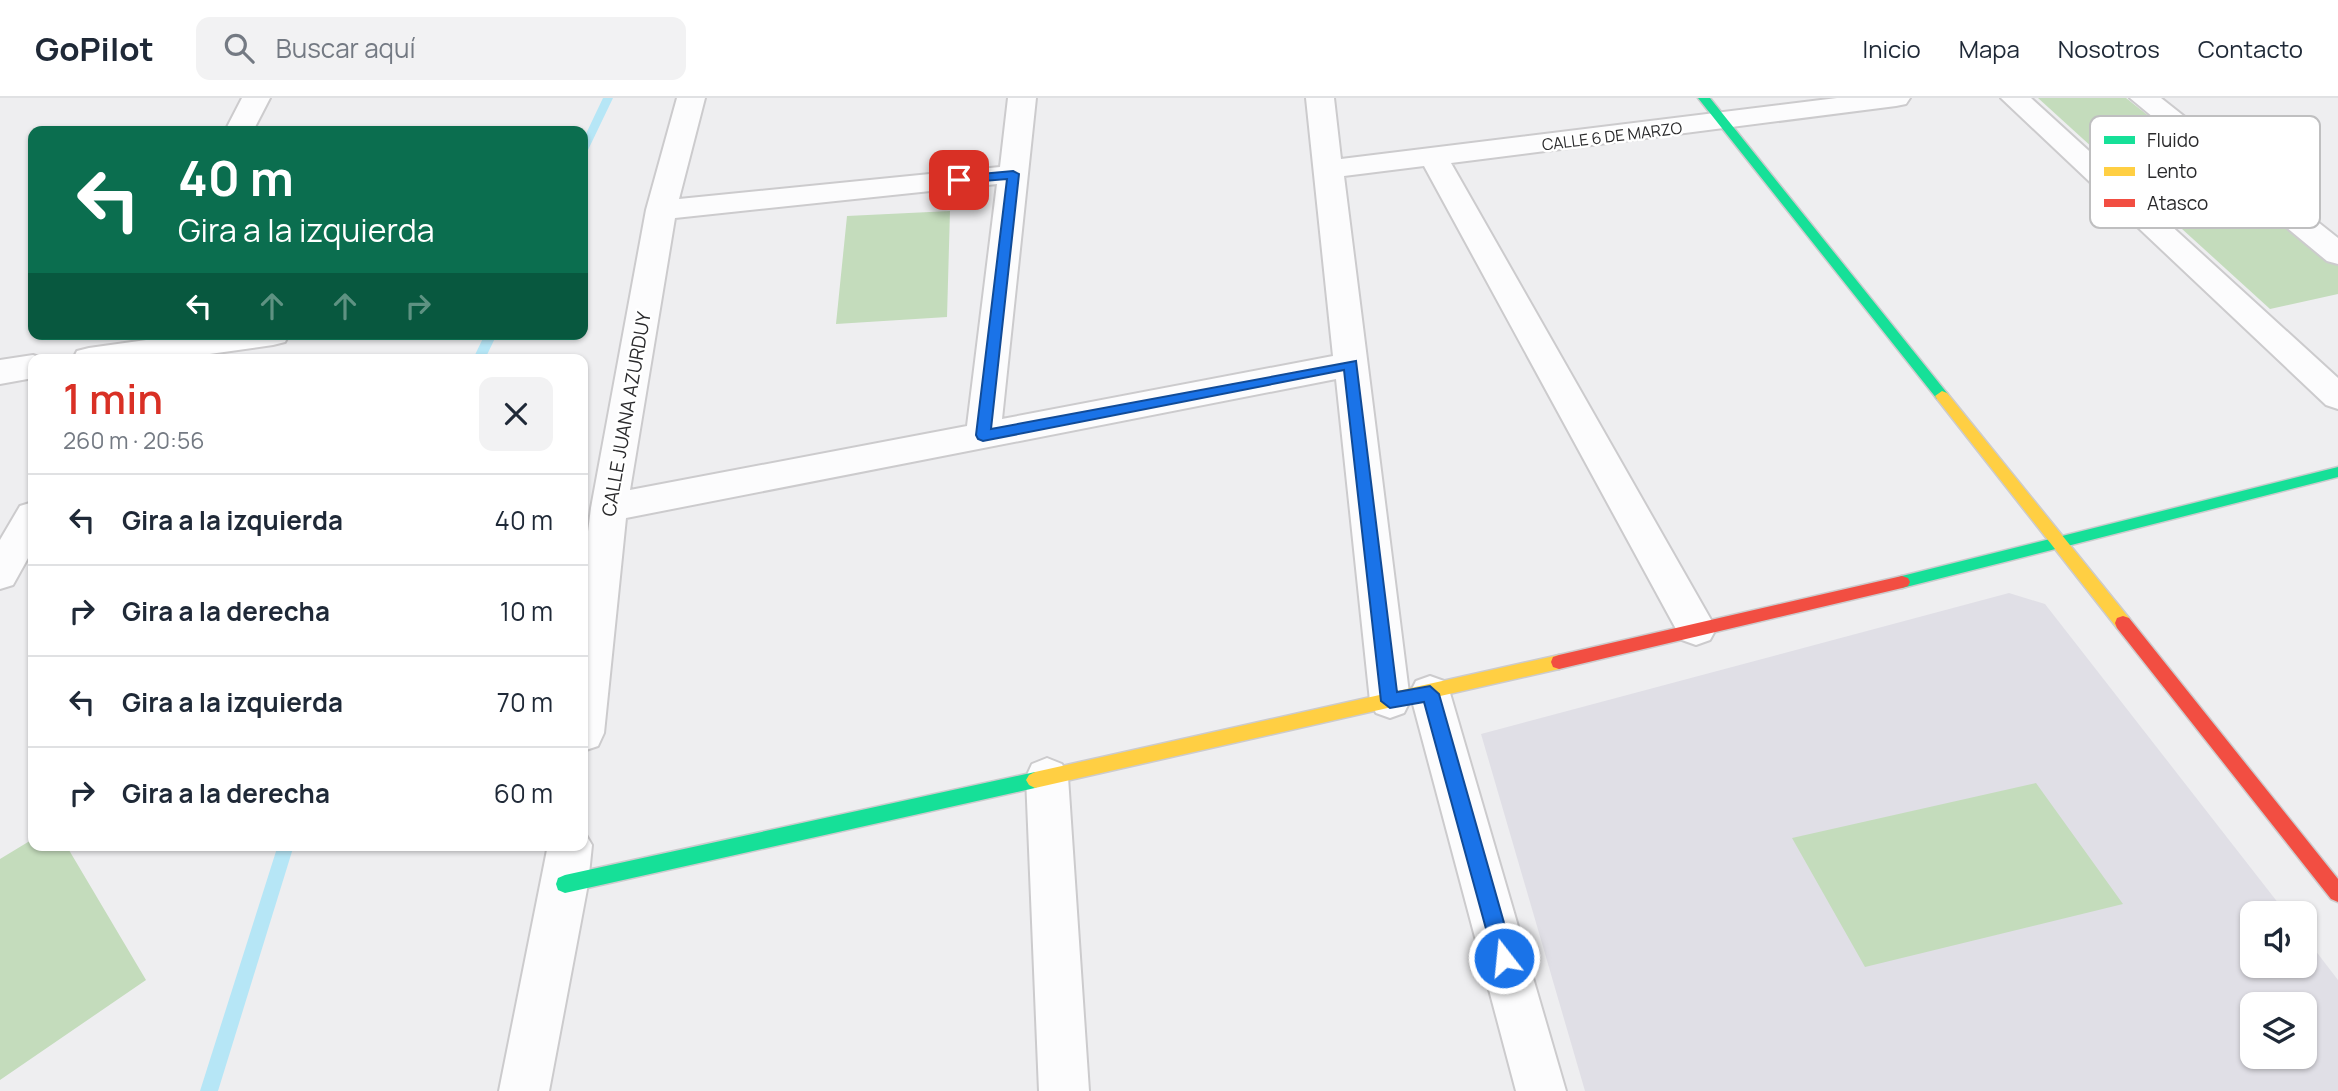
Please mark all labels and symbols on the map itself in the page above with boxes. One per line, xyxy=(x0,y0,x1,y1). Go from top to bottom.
street label: CALLE 6 DE MARZO xyxy=(1541,116,1684,156)
legend xyxy=(2090,116,2320,228)
text: Fluido xyxy=(2147,127,2199,153)
pin xyxy=(929,150,989,210)
text: Lento xyxy=(2147,158,2197,184)
text: Atasco xyxy=(2147,190,2208,216)
street label: CALLE JUANA AZURDUY xyxy=(595,309,657,518)
position arrow xyxy=(1467,921,1541,995)

